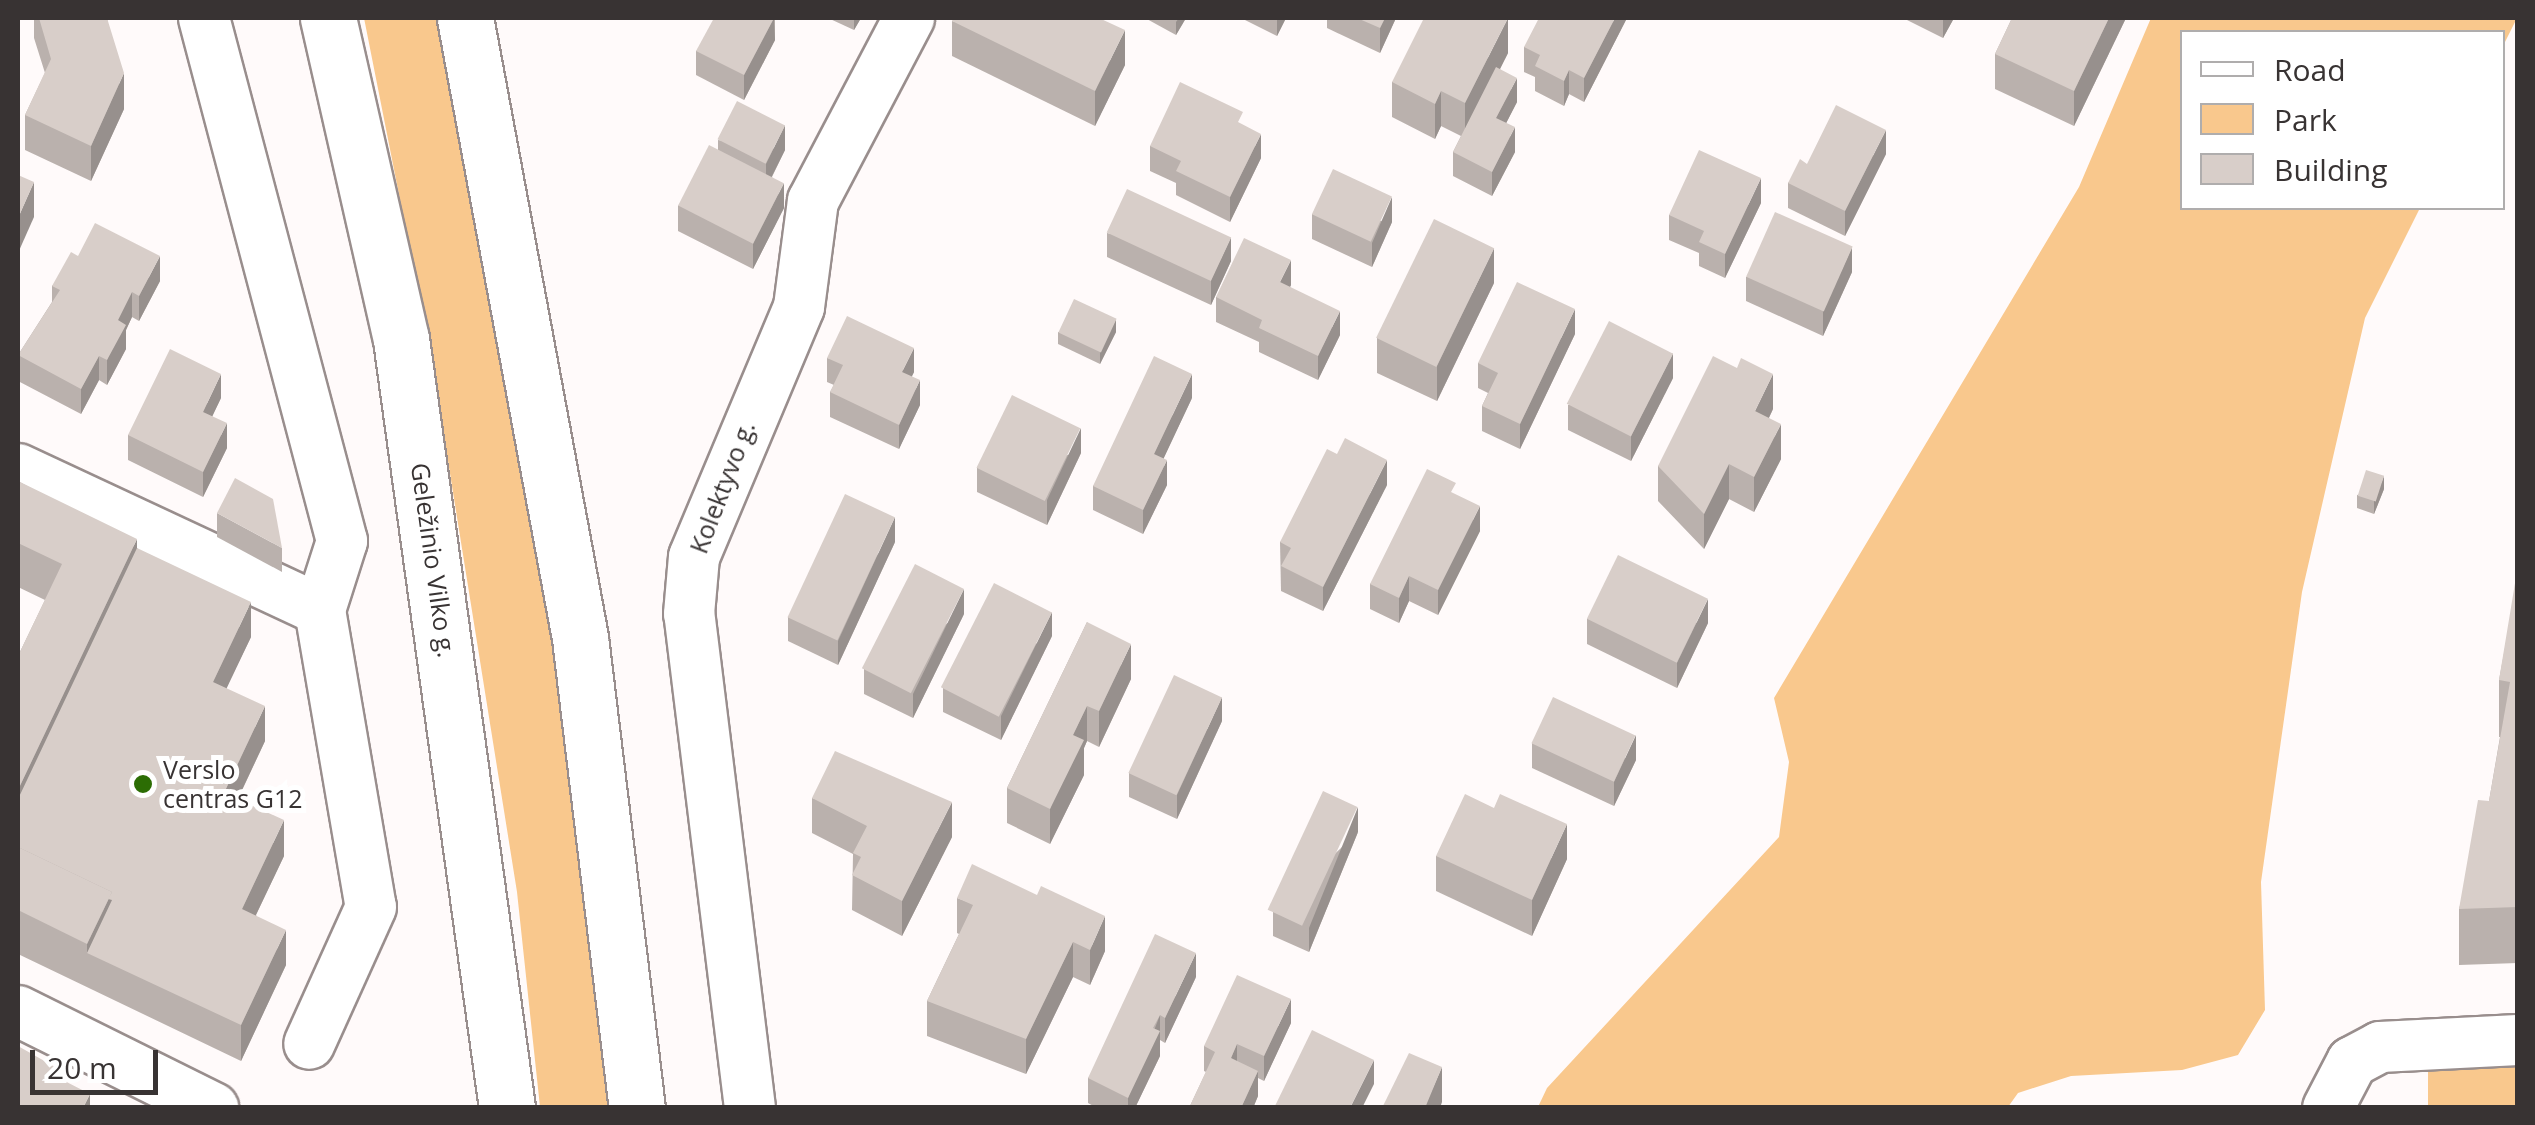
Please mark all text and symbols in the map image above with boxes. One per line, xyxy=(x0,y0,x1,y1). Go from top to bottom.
legend xyxy=(2180,30,2505,210)
text: Road xyxy=(2274,49,2346,90)
text: Park xyxy=(2274,99,2337,140)
text: Building xyxy=(2274,149,2388,190)
street label: Kolektyvo g. xyxy=(683,417,761,557)
street label: Geležinio Vilko g. xyxy=(405,461,463,659)
place label: Verslo centras G12 xyxy=(163,755,303,814)
marker: Verslo centras G12 xyxy=(132,773,154,795)
scale bar xyxy=(35,1030,162,1092)
text: 20 m xyxy=(47,1047,117,1088)

